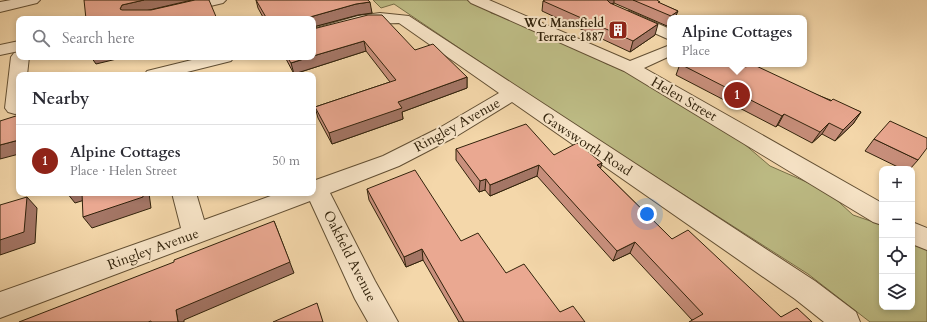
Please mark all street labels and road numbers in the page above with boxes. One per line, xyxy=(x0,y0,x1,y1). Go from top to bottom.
street label: Helen Street xyxy=(647,72,721,126)
street label: Ringley Avenue xyxy=(410,93,504,157)
street label: Gawsworth Road xyxy=(538,108,636,180)
street label: Oakfield Avenue xyxy=(319,207,381,305)
street label: Ringley Avenue xyxy=(105,224,201,274)

